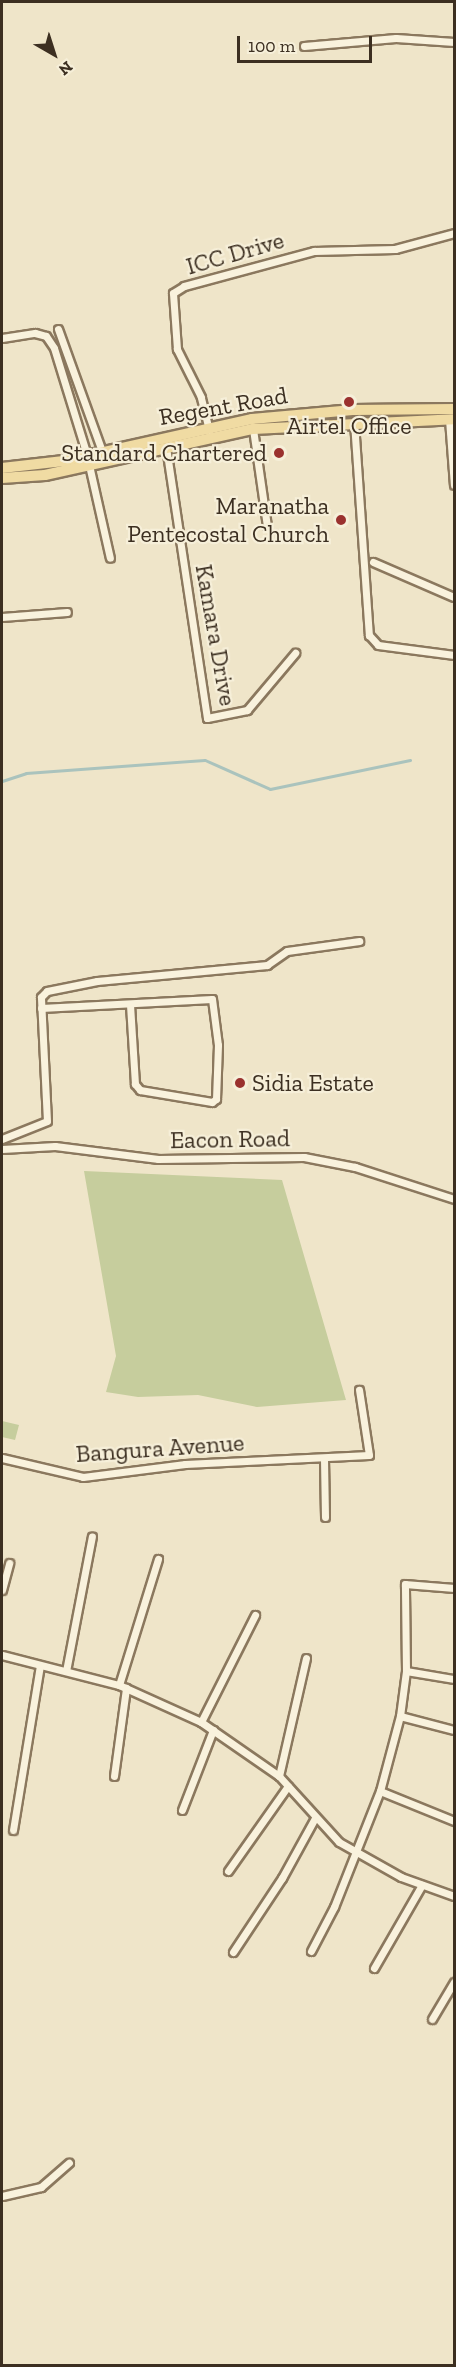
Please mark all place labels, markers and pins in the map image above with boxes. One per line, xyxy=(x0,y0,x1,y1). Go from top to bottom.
marker: Airtel Office xyxy=(342,395,356,409)
place label: Airtel Office xyxy=(286,412,412,440)
place label: Standard Chartered xyxy=(61,439,267,467)
marker: Standard Chartered xyxy=(272,446,286,460)
place label: Maranatha Pentecostal Church xyxy=(127,492,329,548)
marker: Maranatha Pentecostal Church xyxy=(334,513,348,527)
place label: Sidia Estate xyxy=(252,1069,374,1097)
marker: Sidia Estate xyxy=(233,1076,247,1090)

